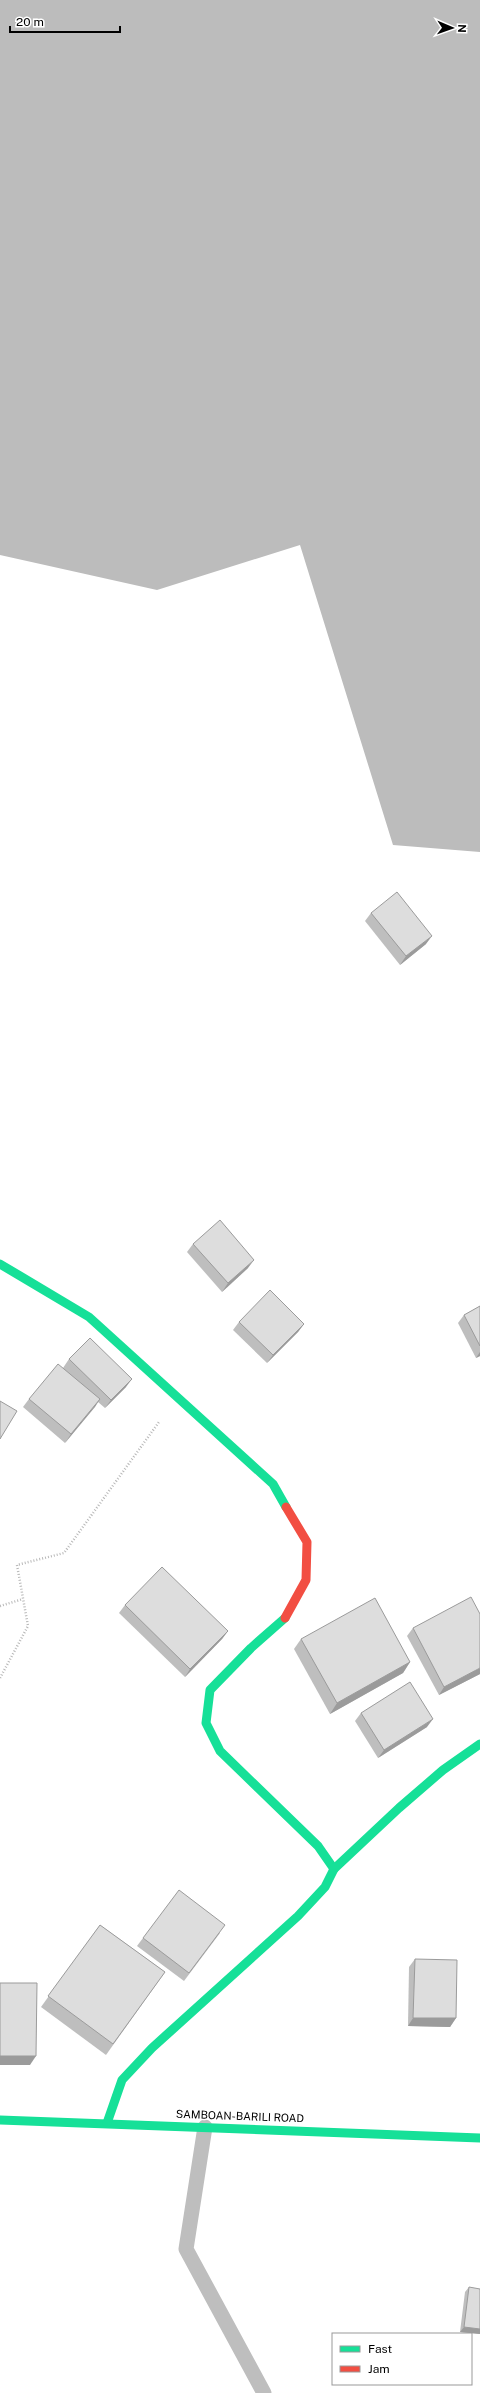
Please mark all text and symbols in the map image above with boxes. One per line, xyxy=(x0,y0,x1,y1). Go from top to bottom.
scale bar xyxy=(10,8,120,34)
north arrow xyxy=(432,8,472,48)
text: 20 m xyxy=(16,15,44,29)
text: N xyxy=(456,24,468,33)
street label: SAMBOAN-BARILI ROAD xyxy=(176,2108,305,2124)
legend xyxy=(332,2333,472,2385)
text: Fast xyxy=(368,2342,393,2356)
text: Jam xyxy=(368,2362,390,2376)

